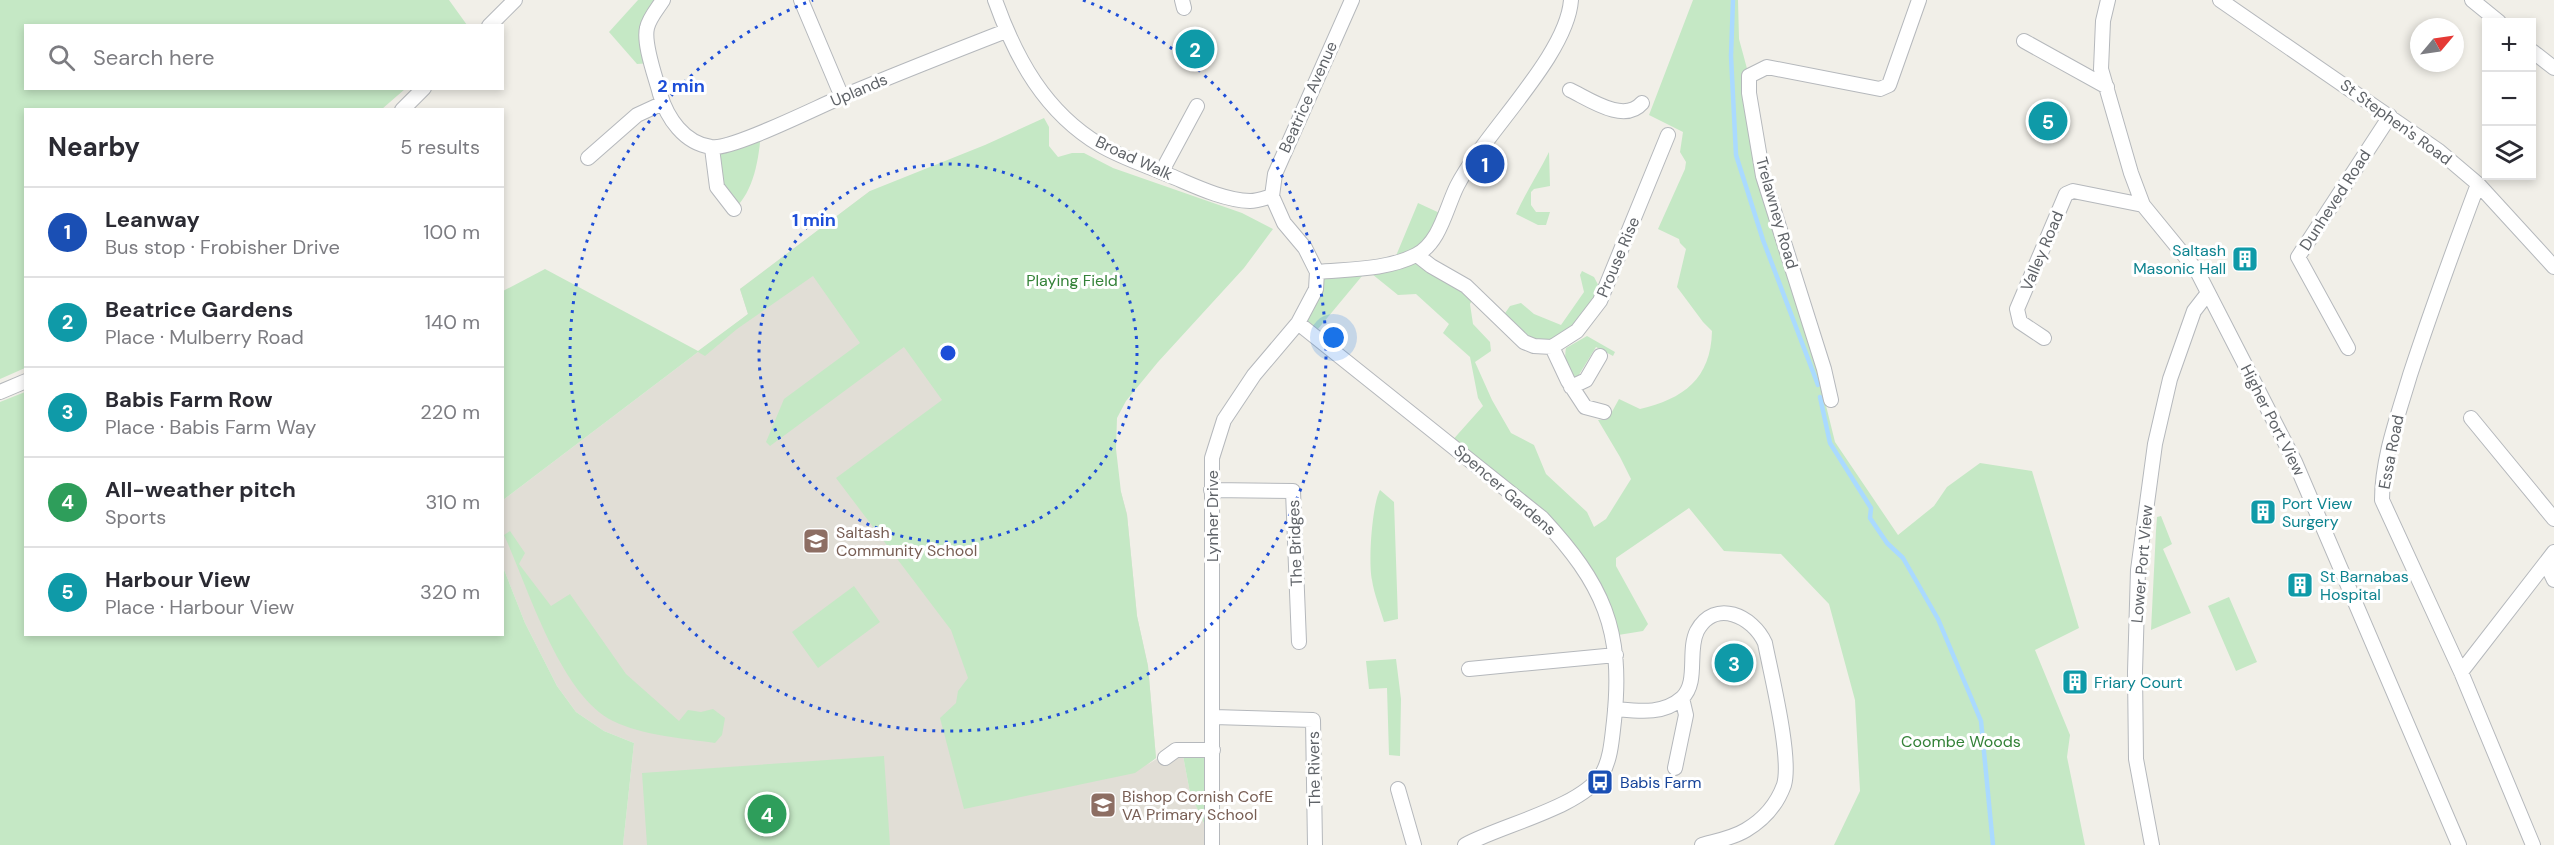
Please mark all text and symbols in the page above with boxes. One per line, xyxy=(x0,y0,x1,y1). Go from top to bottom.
north arrow xyxy=(2410,18,2464,72)
map controls xyxy=(2482,18,2536,180)
button: + xyxy=(2482,18,2536,72)
search box xyxy=(24,24,504,90)
pin: 2 xyxy=(1176,26,1214,72)
street label: Beatrice Avenue xyxy=(1274,38,1342,156)
icon: search xyxy=(45,41,78,74)
text: Search here xyxy=(93,43,214,72)
street label: Uplands xyxy=(827,69,891,111)
button: − xyxy=(2482,72,2536,126)
text: 2 min xyxy=(657,74,705,98)
street label: St Stephen's Road xyxy=(2336,74,2456,170)
pin: 5 xyxy=(2028,98,2068,144)
button: layers xyxy=(2482,126,2536,180)
text: Nearby xyxy=(48,130,140,164)
street label: Broad Walk xyxy=(1092,131,1176,185)
text: 5 results xyxy=(400,134,480,160)
pin: 1 xyxy=(1466,142,1504,186)
street label: Dunheved Road xyxy=(2295,146,2375,254)
street label: Trelawney Road xyxy=(1751,155,1803,271)
text: Leanway xyxy=(105,205,200,234)
text: 1 min xyxy=(792,208,836,232)
street label: Valley Road xyxy=(2016,208,2068,294)
street label: Prouse Rise xyxy=(1592,214,1644,300)
text: 1 xyxy=(64,219,71,245)
text: 100 m xyxy=(423,219,480,245)
text: Bus stop · Frobisher Drive xyxy=(105,234,340,260)
place label: Saltash Masonic Hall xyxy=(2133,240,2226,279)
building icon: Saltash Masonic Hall xyxy=(2230,244,2260,274)
park label: Playing Field xyxy=(1026,270,1118,291)
text: Beatrice Gardens xyxy=(105,295,293,324)
text: 2 xyxy=(62,309,73,335)
text: 140 m xyxy=(425,309,480,335)
your location xyxy=(1319,323,1348,352)
text: Place · Mulberry Road xyxy=(105,324,304,350)
centre of rings xyxy=(938,343,958,363)
street label: Higher Port View xyxy=(2236,361,2310,479)
text: Babis Farm Row xyxy=(105,385,273,414)
text: 3 xyxy=(61,399,74,425)
text: 220 m xyxy=(420,399,480,425)
street label: Essa Road xyxy=(2374,413,2408,491)
text: Place · Babis Farm Way xyxy=(105,414,316,440)
street label: Spencer Gardens xyxy=(1450,440,1560,540)
street label: Lynher Drive xyxy=(1202,470,1223,562)
text: All-weather pitch xyxy=(105,475,296,504)
text: 4 xyxy=(61,489,74,515)
text: 310 m xyxy=(425,489,480,515)
place label: Port View Surgery xyxy=(2282,493,2352,532)
building icon: Port View Surgery xyxy=(2248,497,2278,527)
street label: The Bridges xyxy=(1283,499,1307,587)
text: Sports xyxy=(105,504,166,530)
street label: Lower Port View xyxy=(2126,504,2158,624)
place label: Saltash Community School xyxy=(836,522,977,561)
school or university icon: Saltash Community School xyxy=(801,526,831,556)
text: Harbour View xyxy=(105,565,251,594)
place label: St Barnabas Hospital xyxy=(2320,566,2409,605)
building icon: St Barnabas Hospital xyxy=(2285,570,2315,600)
text: 5 xyxy=(61,579,74,605)
text: 320 m xyxy=(420,579,480,605)
text: Place · Harbour View xyxy=(105,594,294,620)
pin: 3 xyxy=(1714,640,1754,686)
building icon: Friary Court xyxy=(2060,667,2090,697)
place label: Friary Court xyxy=(2094,672,2182,693)
street label: The Rivers xyxy=(1303,731,1325,807)
park label: Coombe Woods xyxy=(1901,731,2021,752)
bus stop icon: Babis Farm xyxy=(1585,767,1615,797)
place label: Babis Farm xyxy=(1620,772,1701,793)
place label: Bishop Cornish CofE VA Primary School xyxy=(1122,786,1273,825)
school or university icon: Bishop Cornish CofE VA Primary School xyxy=(1088,790,1118,820)
pin: 4 xyxy=(748,792,786,836)

